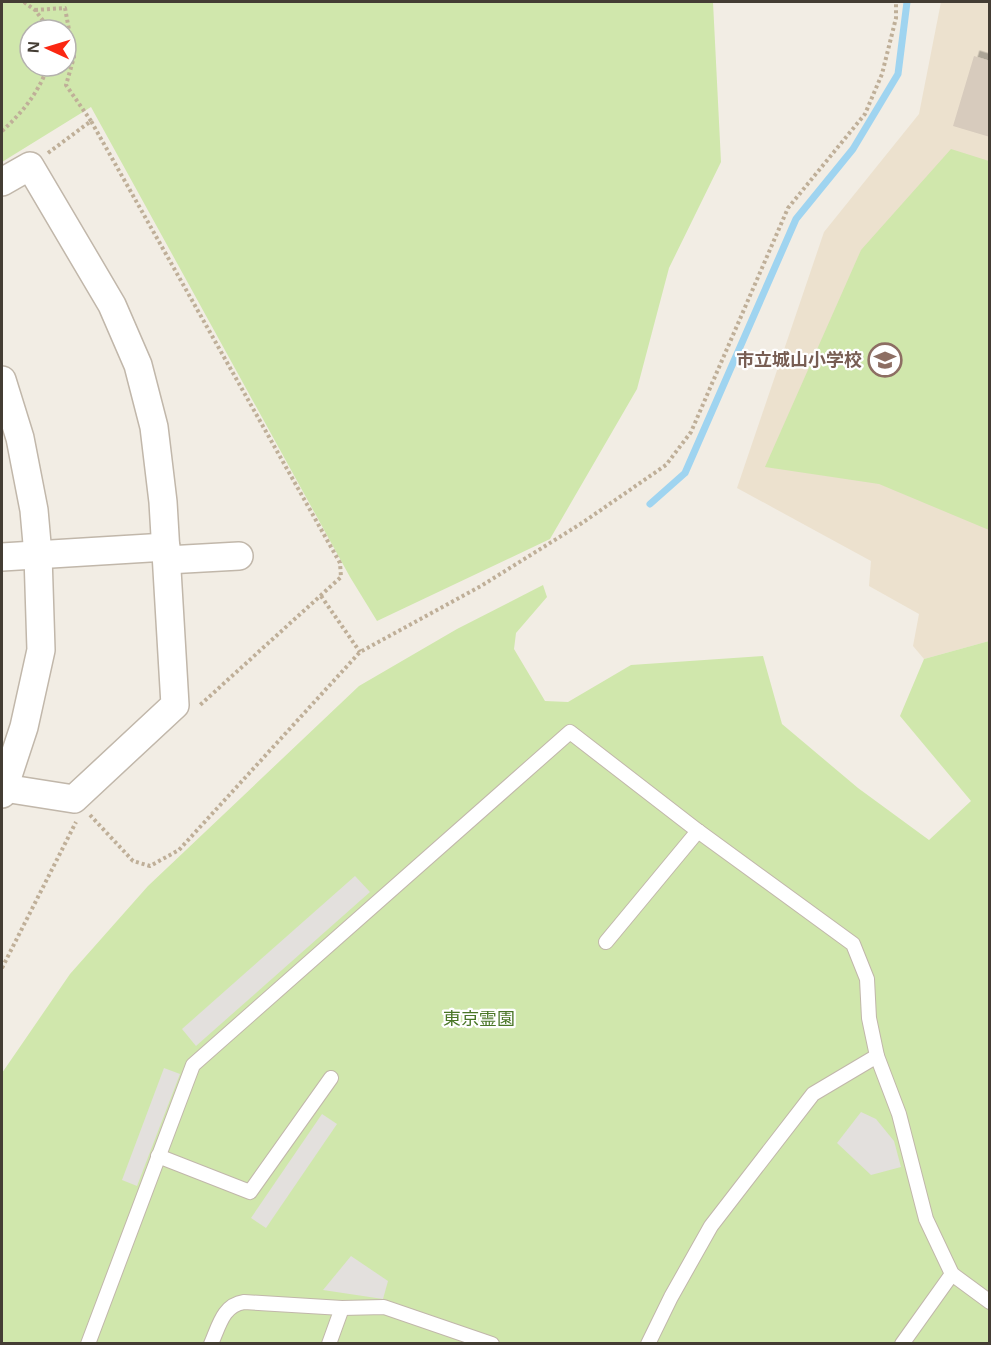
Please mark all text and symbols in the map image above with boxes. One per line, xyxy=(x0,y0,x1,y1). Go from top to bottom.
north arrow xyxy=(18,18,78,78)
text: N xyxy=(25,41,42,53)
school or university icon: 市立城山小学校 xyxy=(867,342,903,378)
place label: 市立城山小学校 xyxy=(736,350,862,370)
park label: 東京霊園 xyxy=(443,1009,515,1029)

